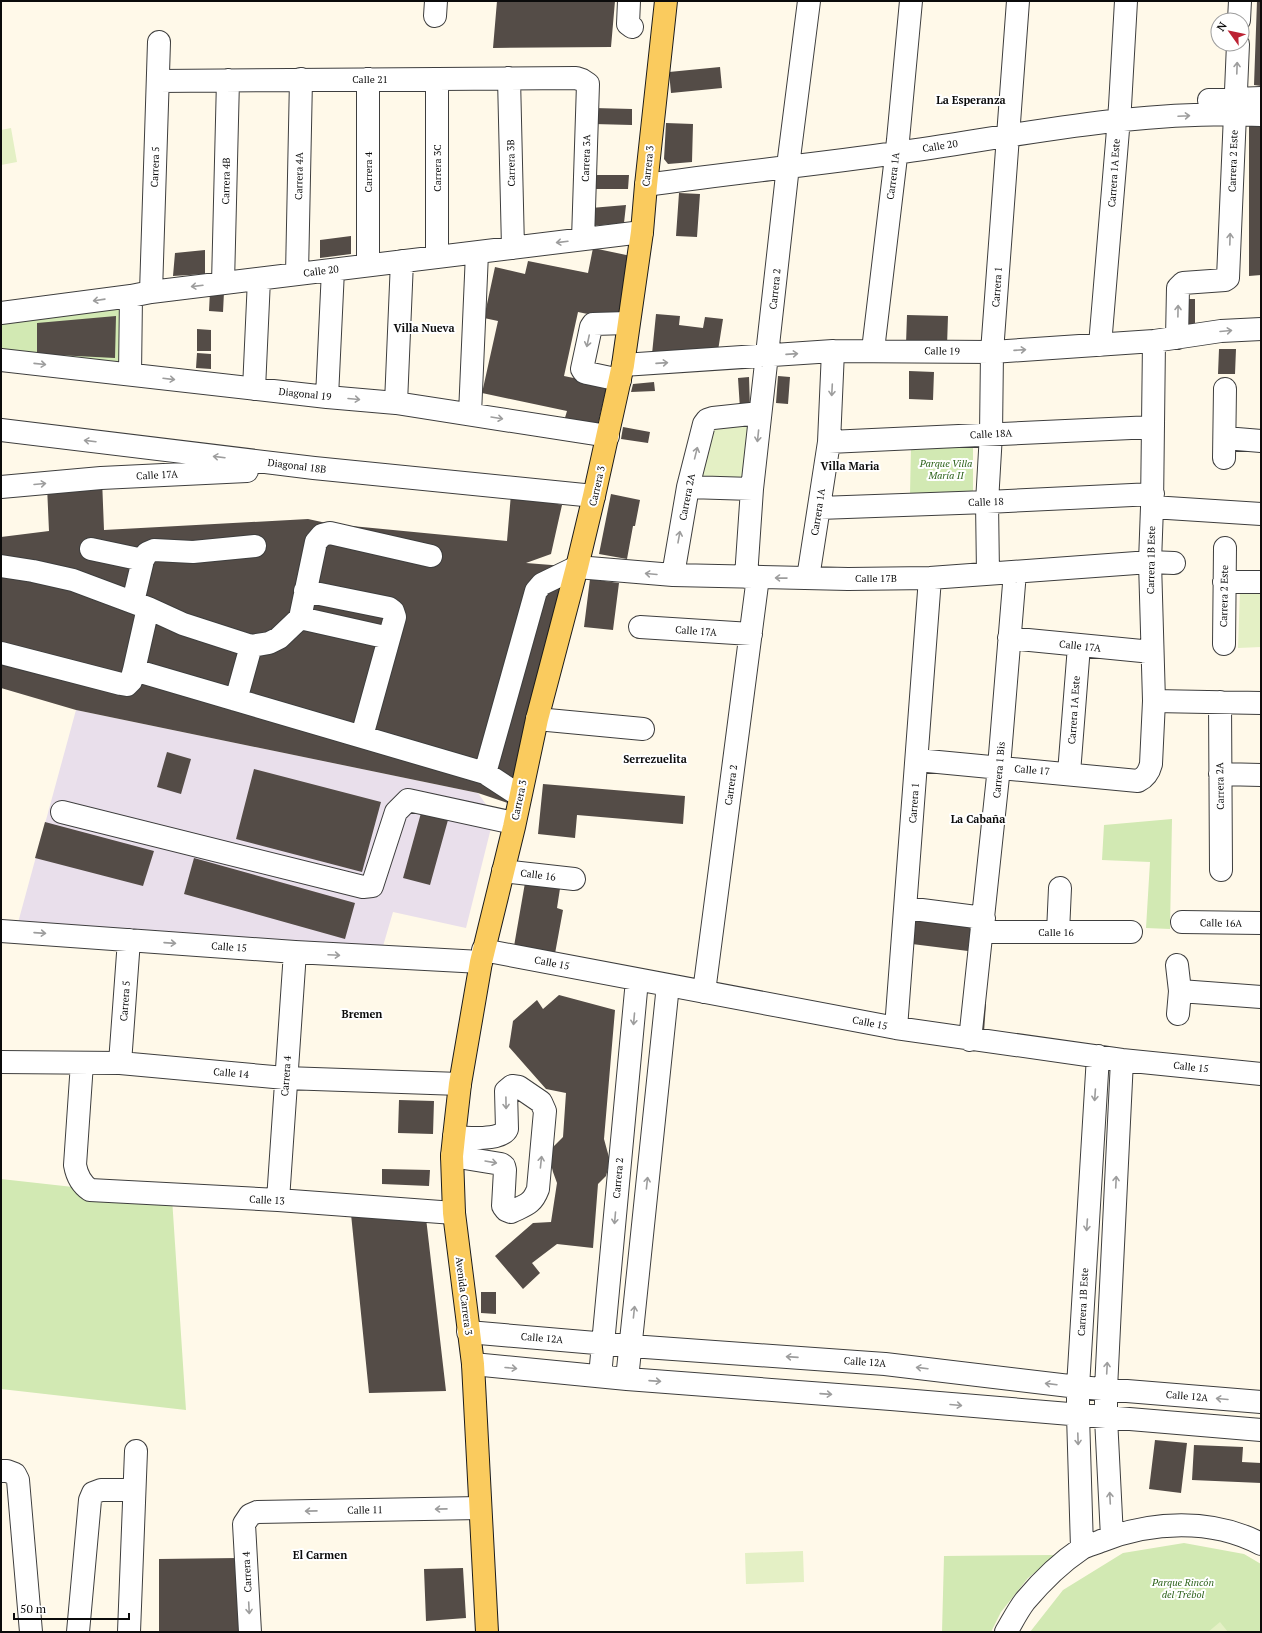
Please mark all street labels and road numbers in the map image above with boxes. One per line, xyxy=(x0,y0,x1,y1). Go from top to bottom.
street label: Calle 21 xyxy=(352,73,388,86)
street label: Carrera 2 Este xyxy=(1225,130,1241,192)
street label: Carrera 3A xyxy=(579,134,593,182)
street label: Calle 20 xyxy=(921,137,959,155)
street label: Carrera 1A Este xyxy=(1105,138,1123,208)
street label: Carrera 3B xyxy=(504,139,518,187)
street label: Carrera 3C xyxy=(431,144,444,192)
street label: Carrera 3 xyxy=(639,145,657,187)
street label: Carrera 5 xyxy=(148,146,162,188)
street label: Carrera 4 xyxy=(362,151,375,192)
street label: Carrera 1A xyxy=(884,151,902,200)
street label: Carrera 4A xyxy=(292,152,306,200)
street label: Carrera 4B xyxy=(219,157,233,205)
street label: Calle 20 xyxy=(303,262,339,280)
street label: Carrera 1 xyxy=(989,266,1005,308)
street label: Carrera 2 xyxy=(766,268,784,310)
street label: Calle 19 xyxy=(924,344,960,358)
street label: Diagonal 19 xyxy=(278,385,332,403)
street label: Calle 18A xyxy=(969,426,1013,442)
street label: Diagonal 18B xyxy=(267,456,327,476)
street label: Carrera 3 xyxy=(586,465,608,507)
street label: Calle 17A xyxy=(136,467,178,483)
street label: Carrera 2A xyxy=(676,472,698,522)
street label: Carrera 1A xyxy=(808,487,828,537)
street label: Calle 18 xyxy=(968,495,1004,509)
street label: Carrera 1B Este xyxy=(1144,526,1158,594)
street label: Carrera 2 Este xyxy=(1217,565,1231,627)
street label: Calle 17B xyxy=(855,572,897,585)
street label: Calle 17A xyxy=(675,623,717,639)
street label: Calle 17A xyxy=(1059,637,1102,655)
street label: Carrera 1A Este xyxy=(1065,675,1083,745)
street label: Carrera 1 Bis xyxy=(990,741,1008,799)
street label: Calle 17 xyxy=(1014,762,1050,778)
street label: Carrera 2A xyxy=(1213,762,1227,810)
street label: Carrera 2 xyxy=(722,764,740,806)
street label: Carrera 3 xyxy=(508,779,530,821)
street label: Carrera 1 xyxy=(906,782,922,824)
street label: Calle 16 xyxy=(520,866,557,884)
street label: Calle 16A xyxy=(1200,916,1243,930)
street label: Calle 16 xyxy=(1038,926,1074,939)
street label: Calle 15 xyxy=(211,939,247,955)
street label: Calle 15 xyxy=(533,953,571,973)
street label: Carrera 5 xyxy=(117,980,133,1022)
street label: Calle 15 xyxy=(851,1013,889,1033)
street label: Carrera 4 xyxy=(278,1055,294,1097)
street label: Calle 15 xyxy=(1173,1059,1209,1075)
street label: Calle 14 xyxy=(213,1065,250,1081)
street label: Carrera 2 xyxy=(610,1157,626,1199)
street label: Calle 13 xyxy=(249,1193,285,1207)
street label: Avenida Carrera 3 xyxy=(453,1256,475,1336)
street label: Carrera 1B Este xyxy=(1075,1268,1091,1336)
street label: Calle 12A xyxy=(520,1330,564,1346)
street label: Calle 12A xyxy=(843,1354,887,1370)
street label: Calle 12A xyxy=(1165,1388,1209,1404)
street label: Calle 11 xyxy=(347,1503,383,1517)
street label: Carrera 4 xyxy=(239,1551,255,1593)

